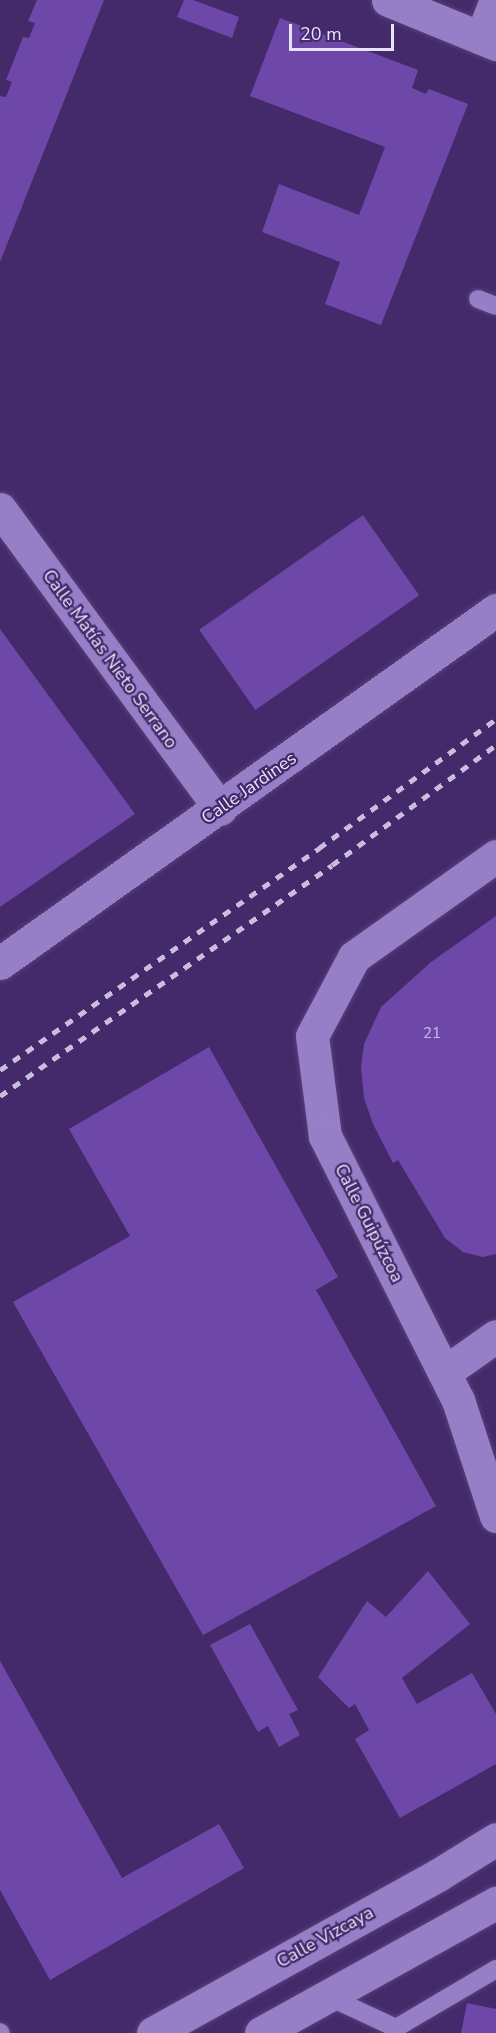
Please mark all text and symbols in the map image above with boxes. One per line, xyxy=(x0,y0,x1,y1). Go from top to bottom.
scale bar xyxy=(292,12,397,50)
text: 20 m xyxy=(300,22,342,46)
street label: Calle Matías Nieto Serrano xyxy=(38,565,182,753)
street label: Calle Jardines xyxy=(197,747,301,829)
house number: 21 xyxy=(423,1025,441,1043)
street label: Calle Guipúzcoa xyxy=(330,1160,408,1286)
street label: Calle Vizcaya xyxy=(273,1902,377,1972)

